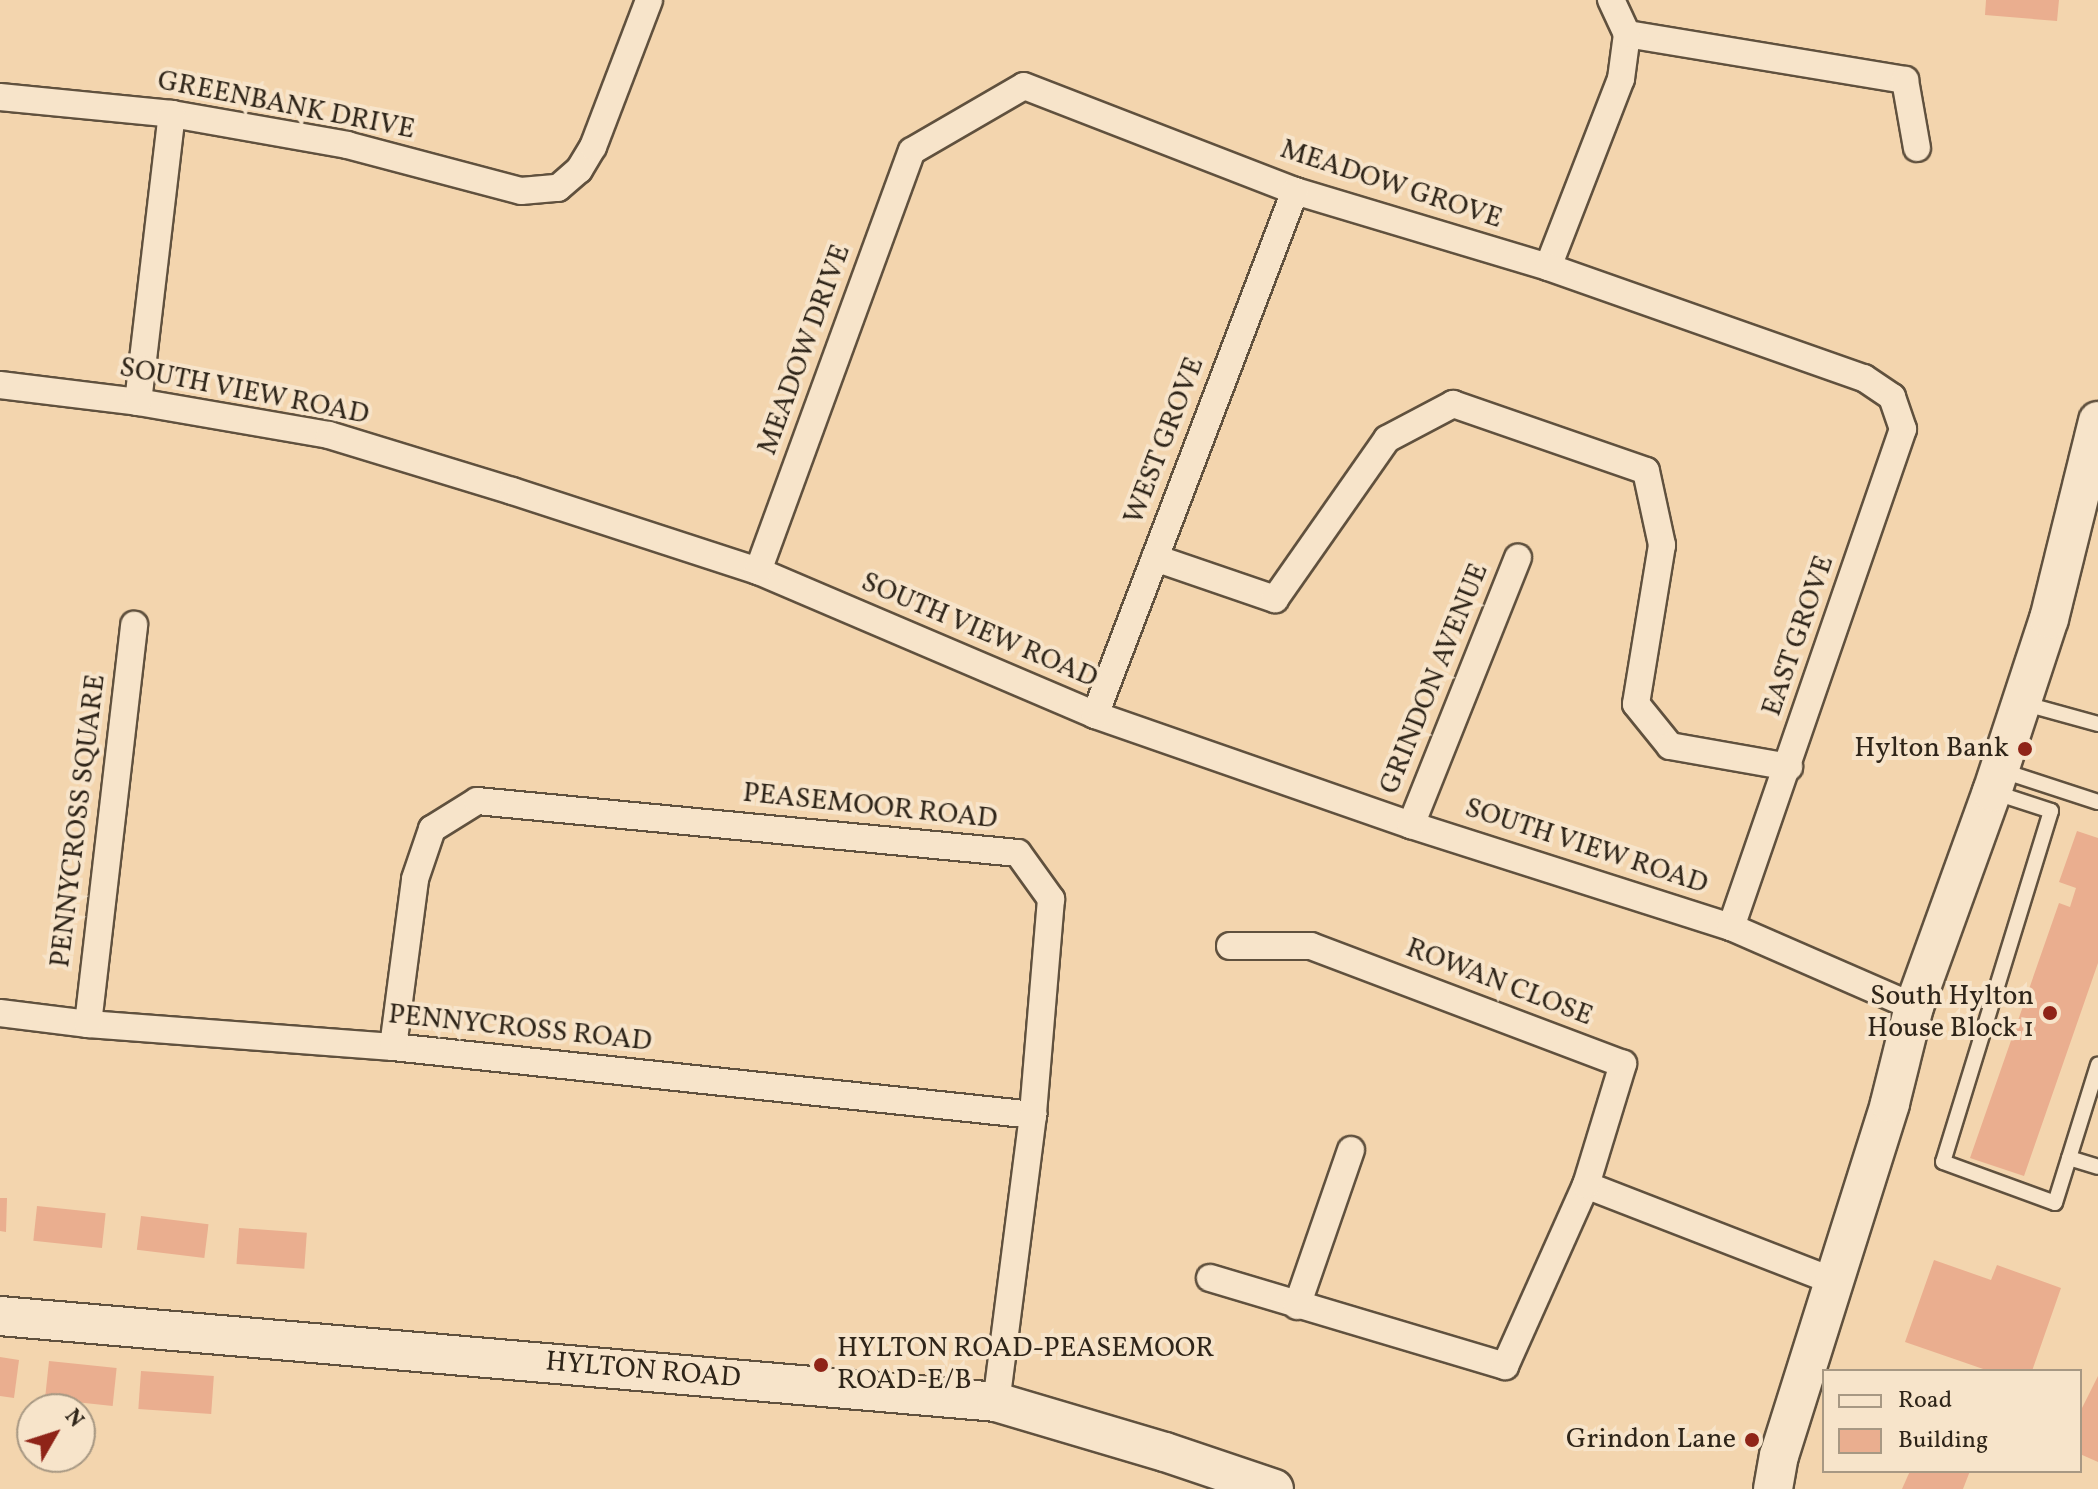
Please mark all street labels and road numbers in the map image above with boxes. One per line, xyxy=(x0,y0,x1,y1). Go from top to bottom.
street label: GREENBANK DRIVE xyxy=(155,65,417,147)
street label: MEADOW GROVE xyxy=(1275,133,1507,237)
street label: MEADOW DRIVE xyxy=(751,240,859,460)
street label: SOUTH VIEW ROAD xyxy=(116,351,372,433)
street label: WEST GROVE xyxy=(1118,352,1212,530)
street label: EAST GROVE xyxy=(1756,551,1842,721)
street label: GRINDON AVENUE xyxy=(1373,559,1497,799)
street label: SOUTH VIEW ROAD xyxy=(855,566,1103,696)
street label: PENNYCROSS SQUARE xyxy=(44,673,114,969)
street label: PEASEMOOR ROAD xyxy=(741,777,999,837)
street label: SOUTH VIEW ROAD xyxy=(1459,792,1713,902)
street label: ROWAN CLOSE xyxy=(1401,932,1597,1034)
street label: PENNYCROSS ROAD xyxy=(387,998,653,1060)
street label: HYLTON ROAD xyxy=(544,1346,742,1396)

